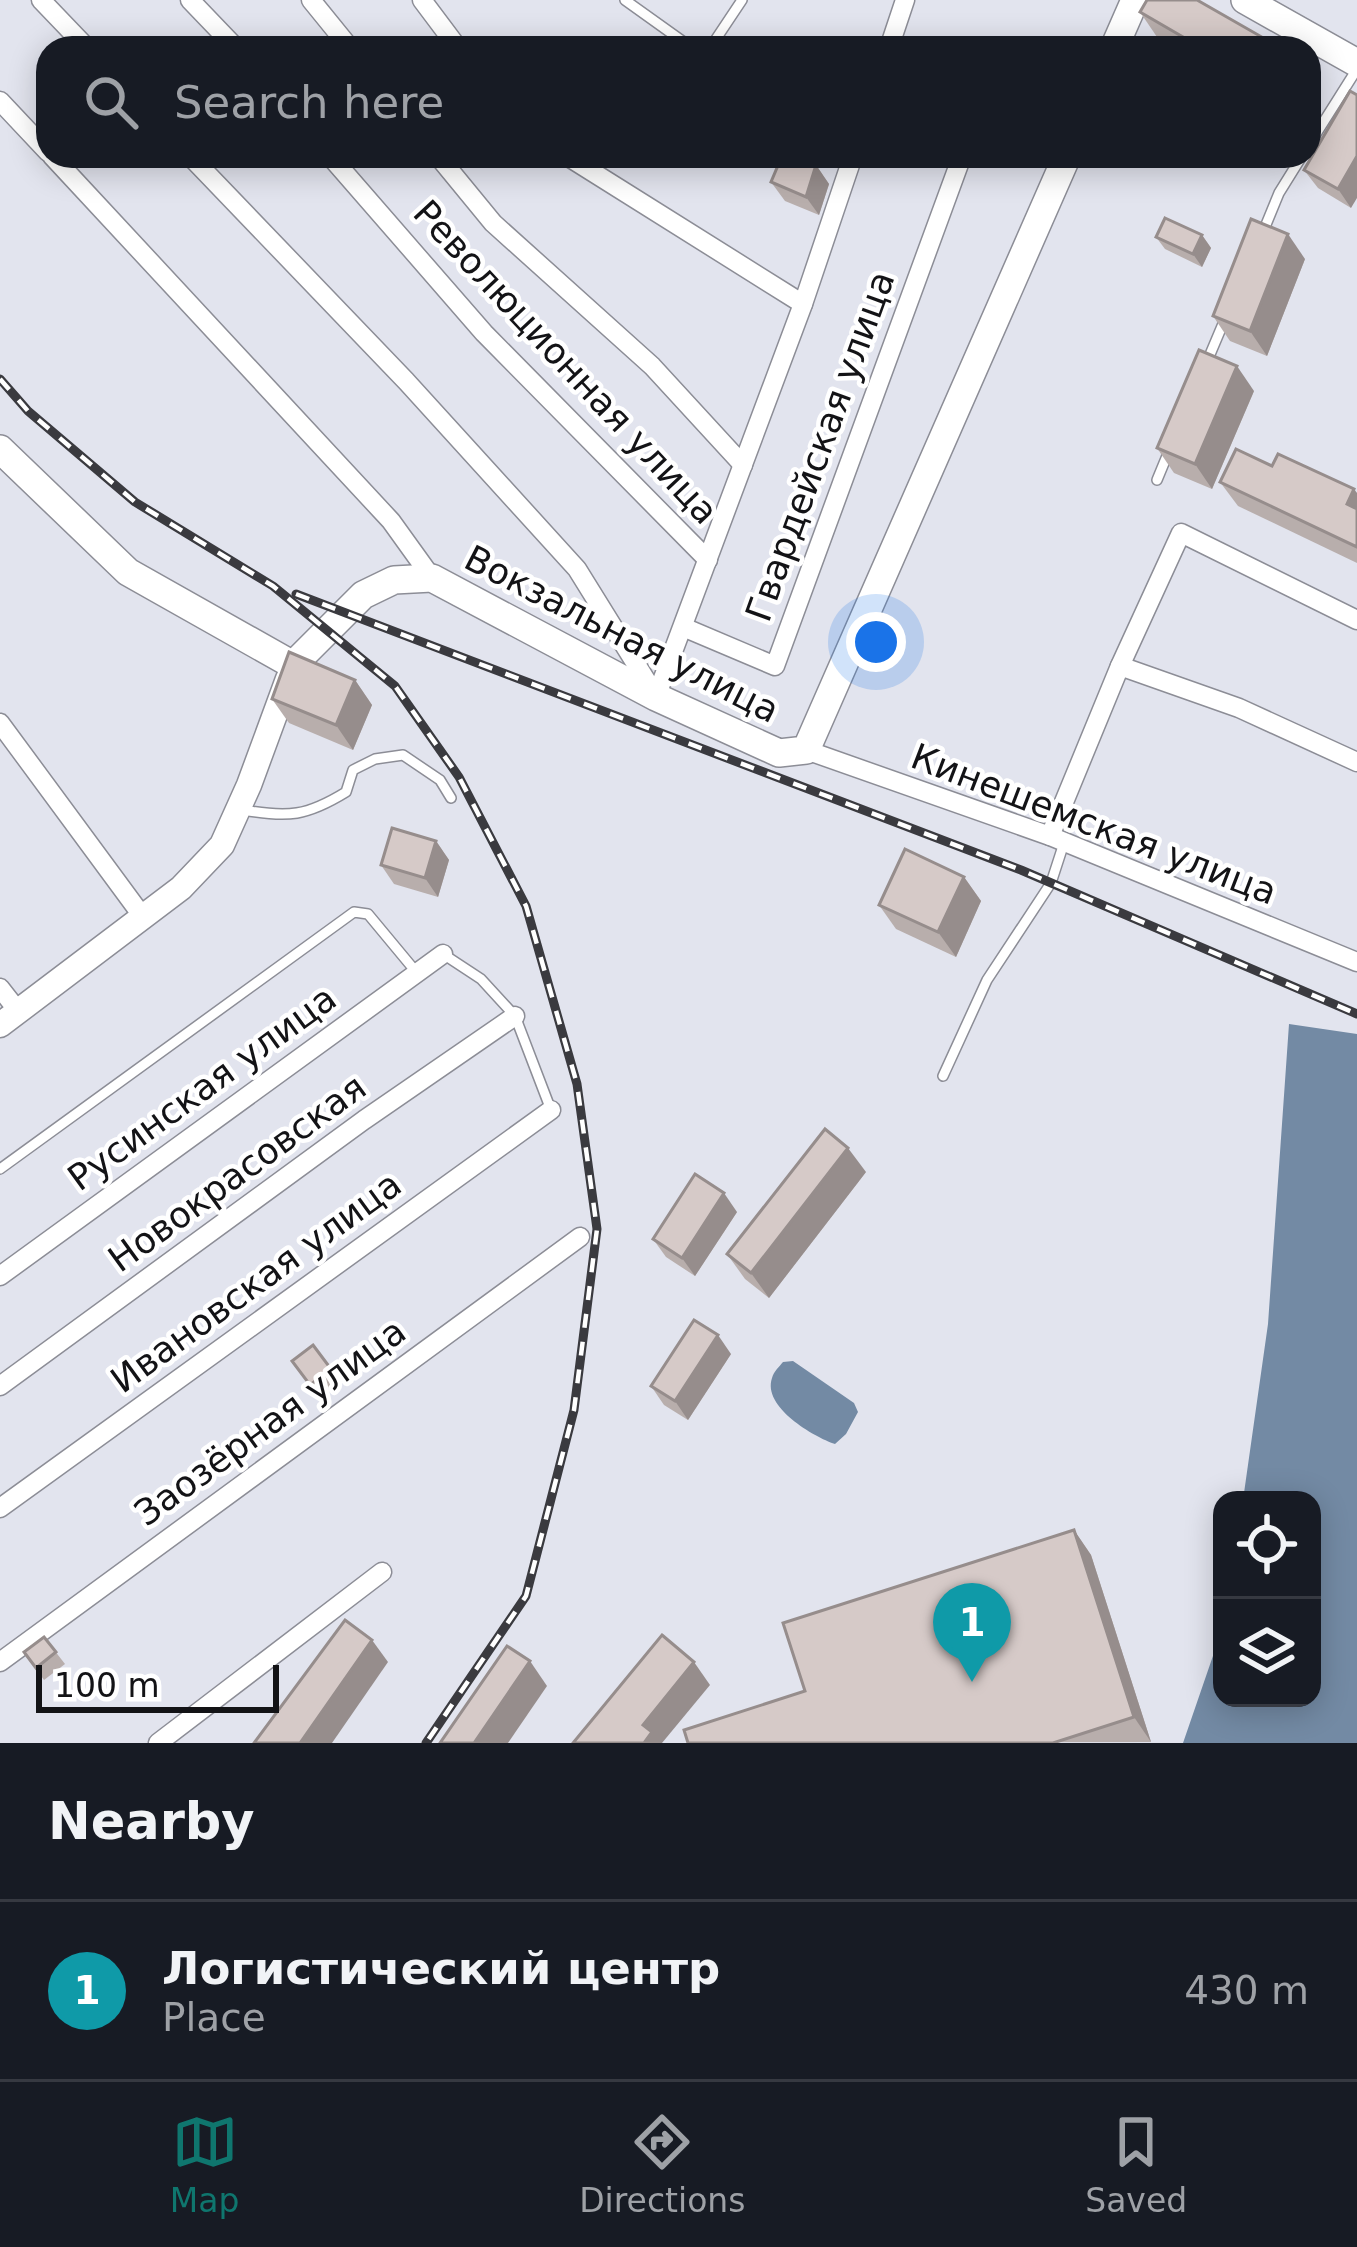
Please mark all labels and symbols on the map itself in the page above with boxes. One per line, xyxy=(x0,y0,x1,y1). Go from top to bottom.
street label: Революционная улица xyxy=(405,192,727,532)
street label: Гвардейская улица xyxy=(738,265,902,627)
street label: Вокзальная улица xyxy=(458,537,786,731)
your location xyxy=(846,612,906,672)
street label: Кинешемская улица xyxy=(906,735,1282,913)
street label: Русинская улица xyxy=(60,977,344,1199)
street label: Новокрасовская xyxy=(101,1066,373,1280)
street label: Ивановская улица xyxy=(103,1163,409,1401)
street label: Заозёрная улица xyxy=(127,1310,413,1534)
pin: 1 xyxy=(933,1583,1011,1682)
scale bar xyxy=(36,1659,279,1712)

